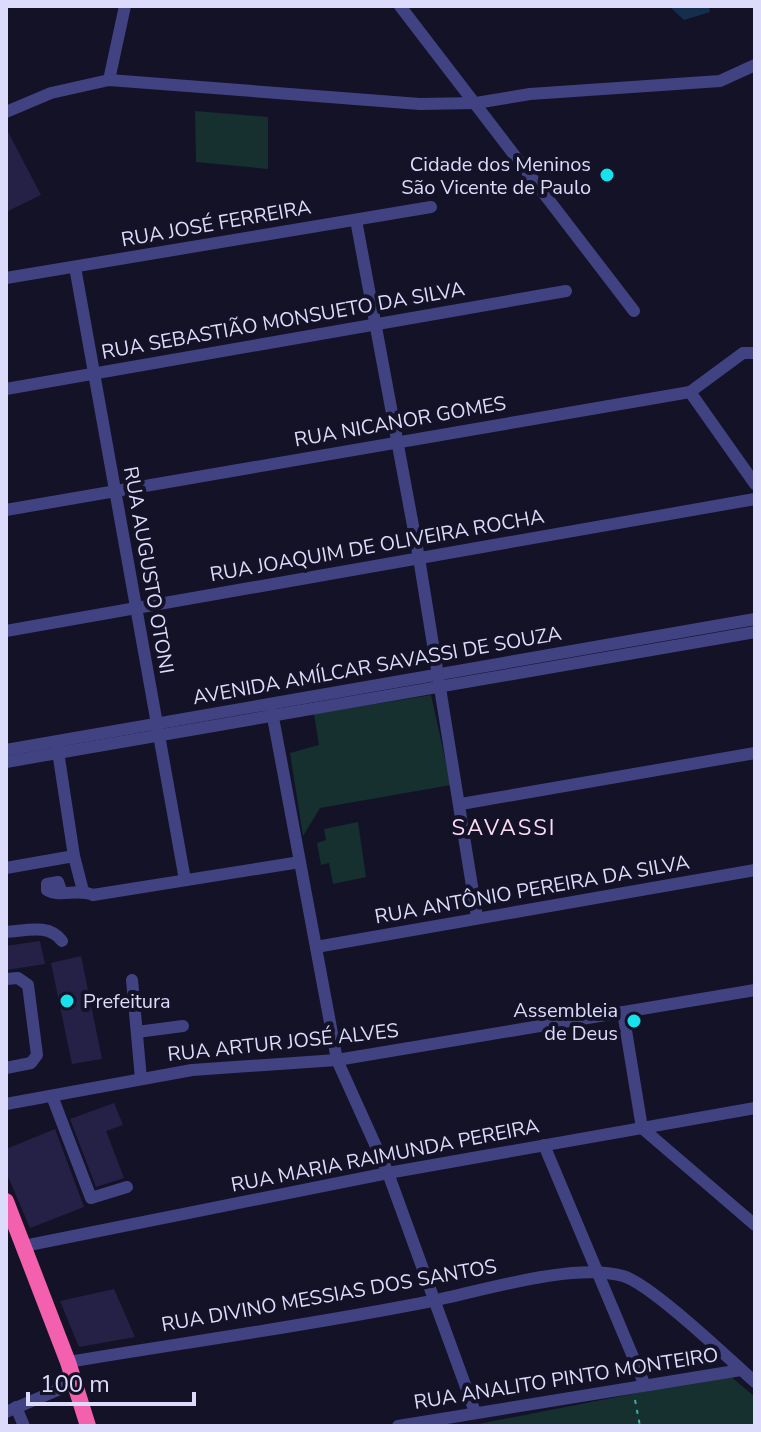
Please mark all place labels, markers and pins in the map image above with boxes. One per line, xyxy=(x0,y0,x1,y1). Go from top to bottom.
place label: Cidade dos Meninos São Vicente de Paulo xyxy=(401,151,591,201)
marker: Cidade dos Meninos São Vicente de Paulo xyxy=(598,166,616,184)
place label: Prefeitura xyxy=(83,988,171,1015)
marker: Prefeitura xyxy=(58,992,76,1010)
place label: Assembleia de Deus xyxy=(513,997,618,1047)
marker: Assembleia de Deus xyxy=(625,1012,643,1030)

